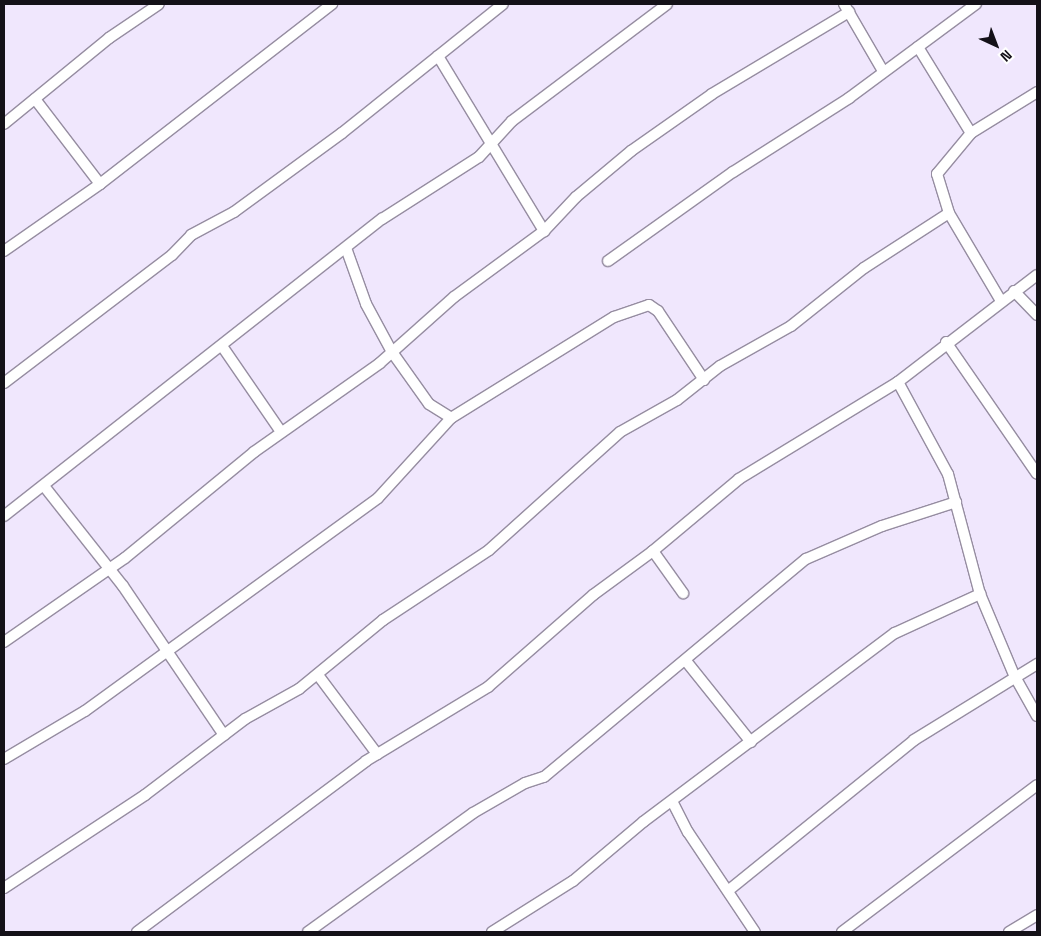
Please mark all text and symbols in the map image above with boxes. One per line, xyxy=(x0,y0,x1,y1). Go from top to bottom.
north arrow xyxy=(971,20,1021,70)
text: N xyxy=(997,46,1016,66)

